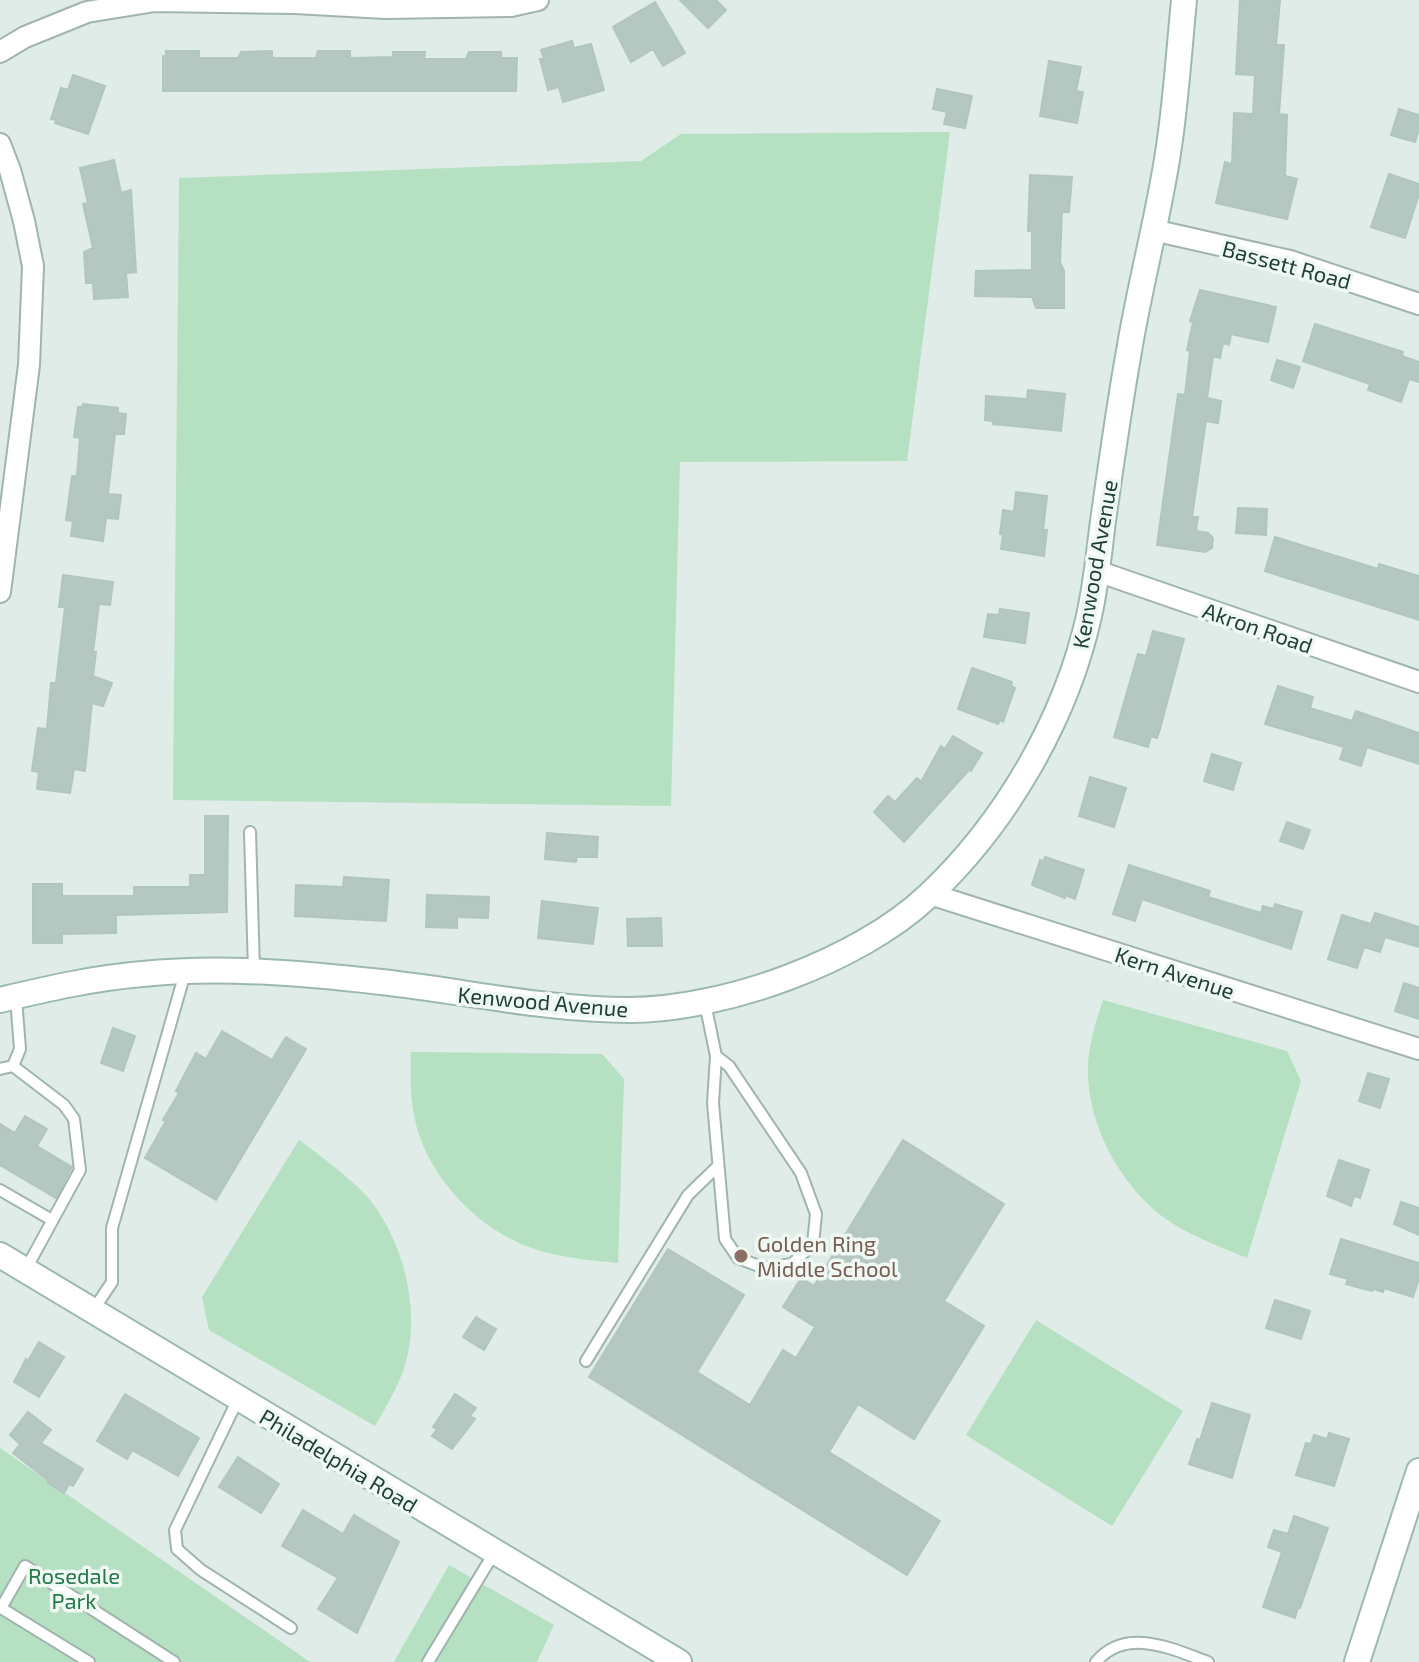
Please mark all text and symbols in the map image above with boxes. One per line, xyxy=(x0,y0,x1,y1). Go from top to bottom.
street label: Bassett Road xyxy=(1220,234,1354,294)
street label: Kenwood Avenue xyxy=(1066,478,1122,650)
street label: Akron Road xyxy=(1200,596,1316,658)
street label: Kern Avenue xyxy=(1112,940,1238,1004)
street label: Kenwood Avenue xyxy=(457,981,629,1021)
place label: Golden Ring Middle School xyxy=(757,1230,898,1281)
marker: Golden Ring Middle School xyxy=(732,1247,750,1265)
street label: Philadelphia Road xyxy=(255,1403,423,1517)
park label: Rosedale Park xyxy=(28,1562,120,1613)

